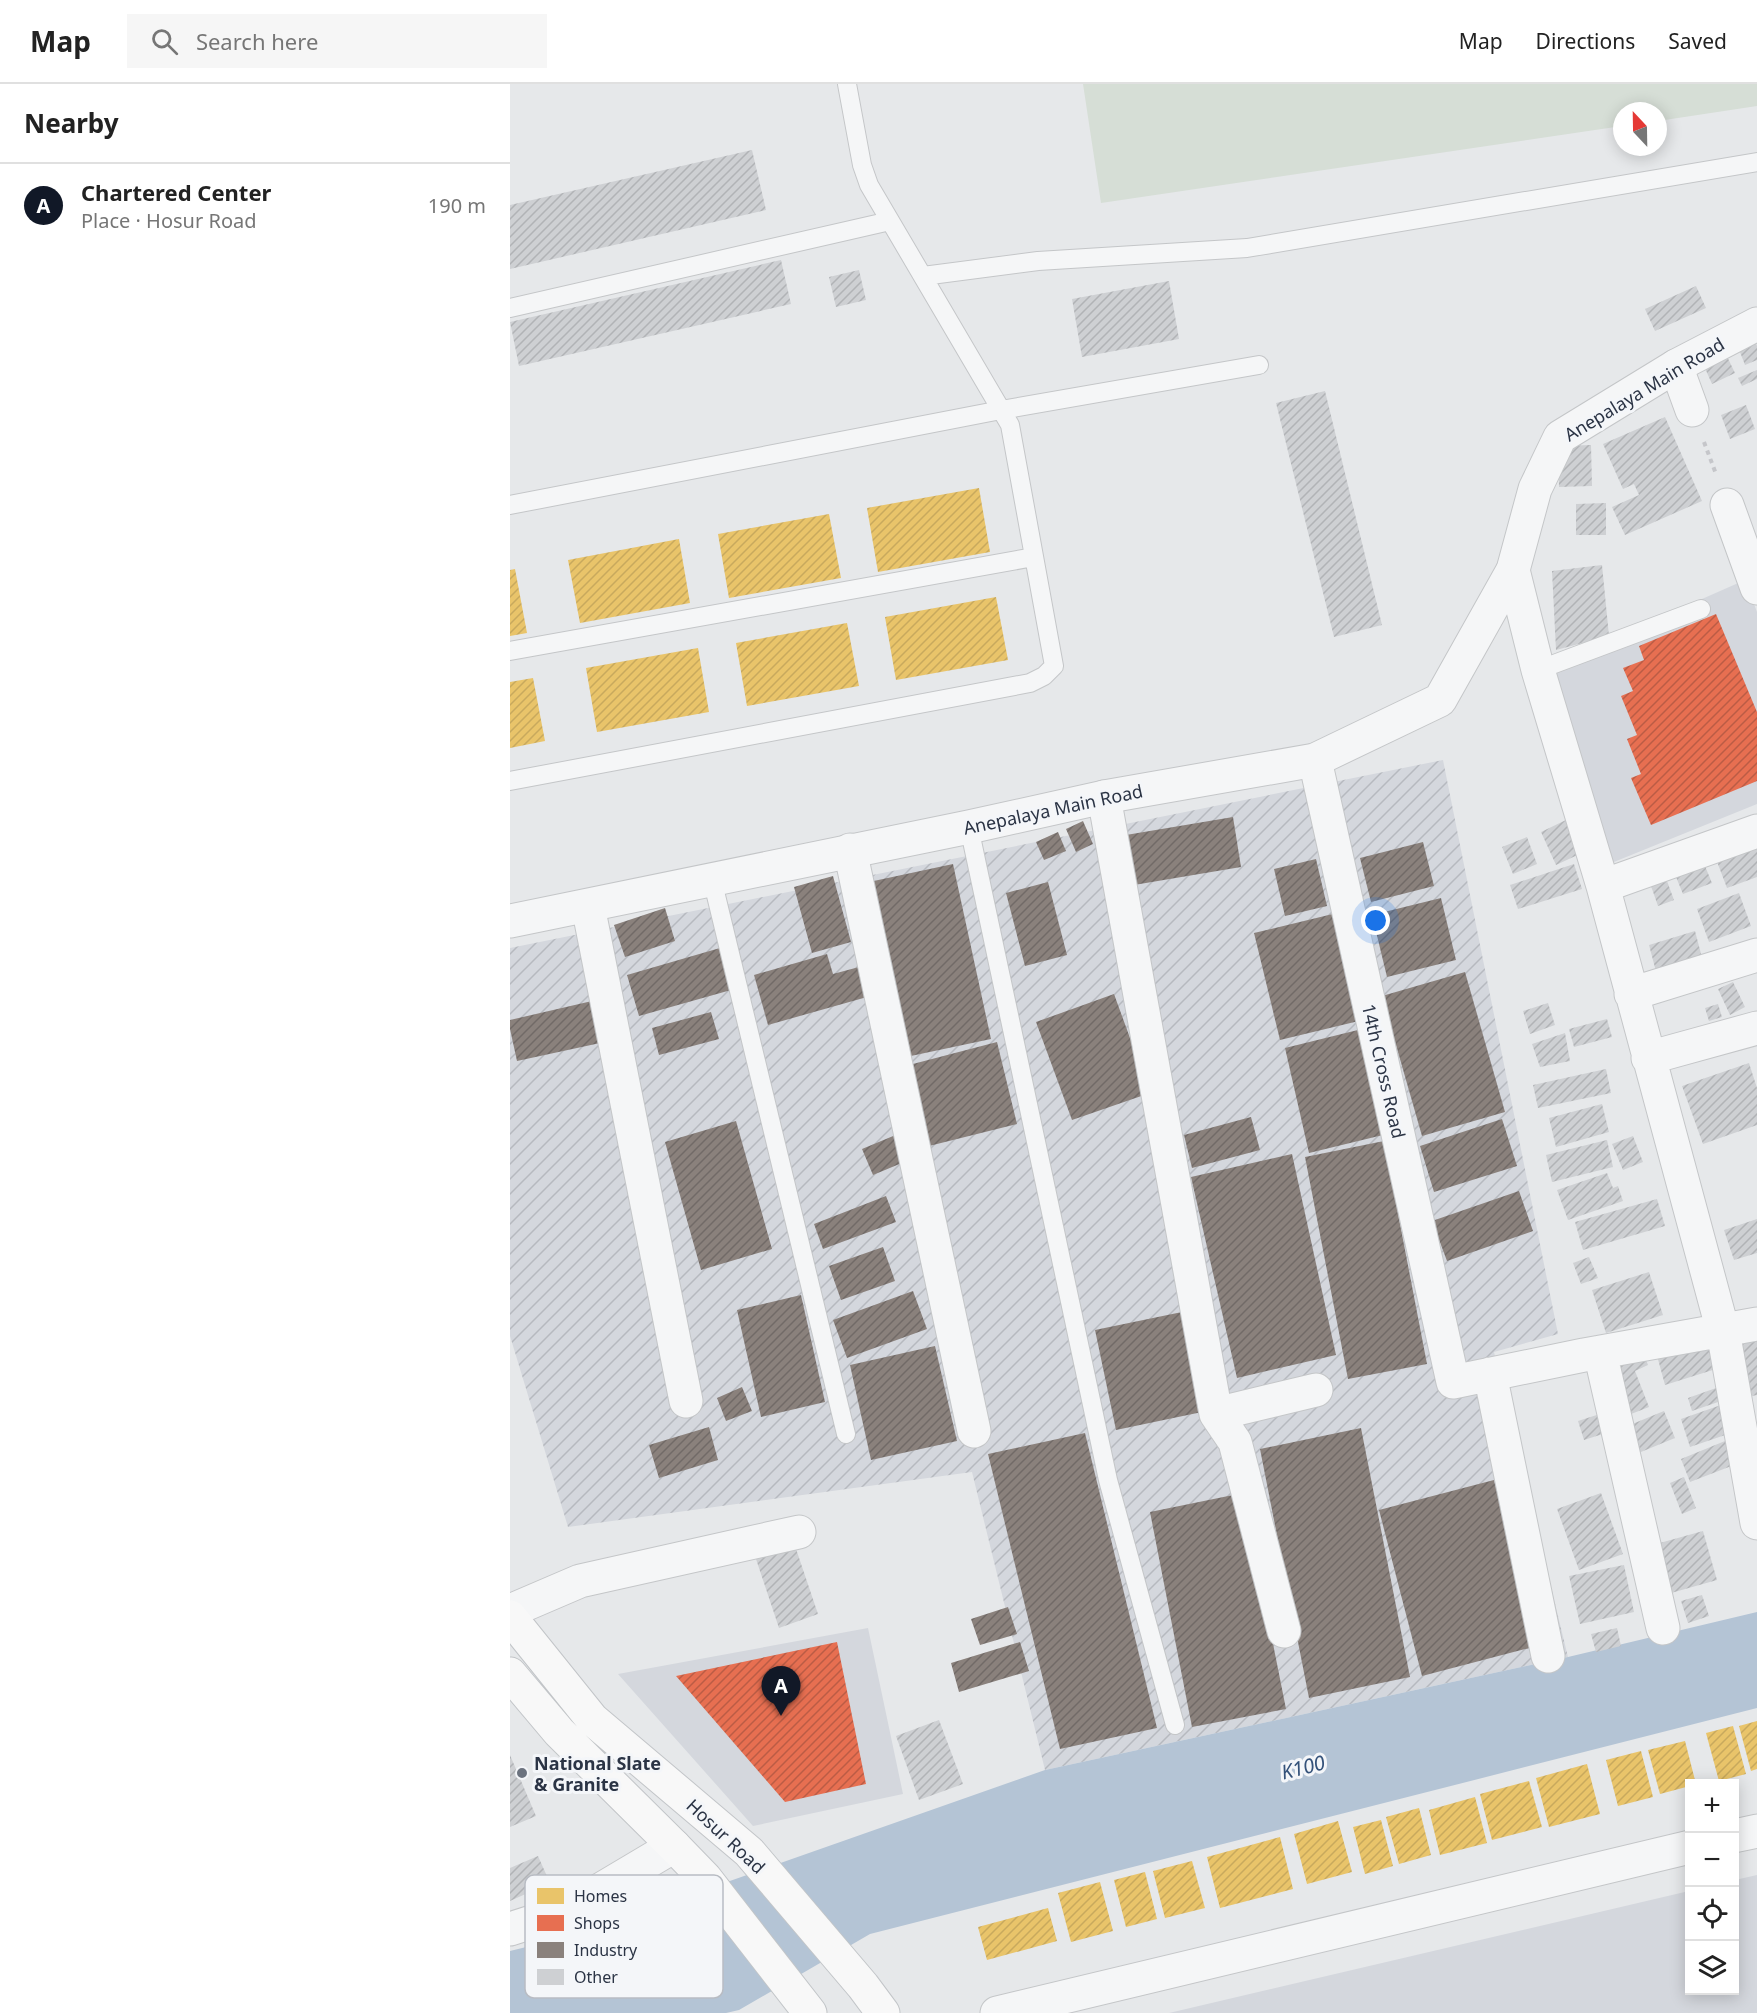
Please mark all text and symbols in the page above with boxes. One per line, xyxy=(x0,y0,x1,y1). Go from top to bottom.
search box xyxy=(127,14,547,68)
text: Map xyxy=(30,22,91,60)
icon: search xyxy=(148,25,181,58)
text: Search here xyxy=(196,26,318,56)
text: Map xyxy=(1459,27,1503,55)
text: Directions xyxy=(1536,27,1635,55)
text: Saved xyxy=(1668,27,1727,55)
north arrow xyxy=(1613,102,1667,156)
text: Nearby xyxy=(24,105,119,141)
text: Chartered Center xyxy=(81,177,271,207)
text: A xyxy=(37,192,50,219)
text: 190 m xyxy=(428,192,486,219)
text: Place · Hosur Road xyxy=(81,207,257,234)
street label: Anepalaya Main Road xyxy=(1559,332,1729,446)
street label: Anepalaya Main Road xyxy=(961,778,1145,840)
your location xyxy=(1361,906,1390,935)
street label: 14th Cross Road xyxy=(1357,1001,1411,1141)
pin: A xyxy=(762,1666,800,1716)
water label: K100 xyxy=(1278,1749,1328,1785)
place label: National Slate & Granite xyxy=(534,1751,661,1796)
marker: National Slate & Granite xyxy=(515,1766,529,1780)
map controls xyxy=(1685,1779,1739,1995)
button: + xyxy=(1685,1779,1739,1833)
street label: Hosur Road xyxy=(681,1793,771,1879)
button: − xyxy=(1685,1833,1739,1887)
legend xyxy=(525,1875,723,1998)
text: Homes xyxy=(574,1885,627,1907)
button: locate xyxy=(1685,1887,1739,1941)
text: Shops xyxy=(574,1912,620,1934)
text: Industry xyxy=(574,1939,638,1961)
button: layers xyxy=(1685,1941,1739,1995)
text: Other xyxy=(574,1966,618,1988)

